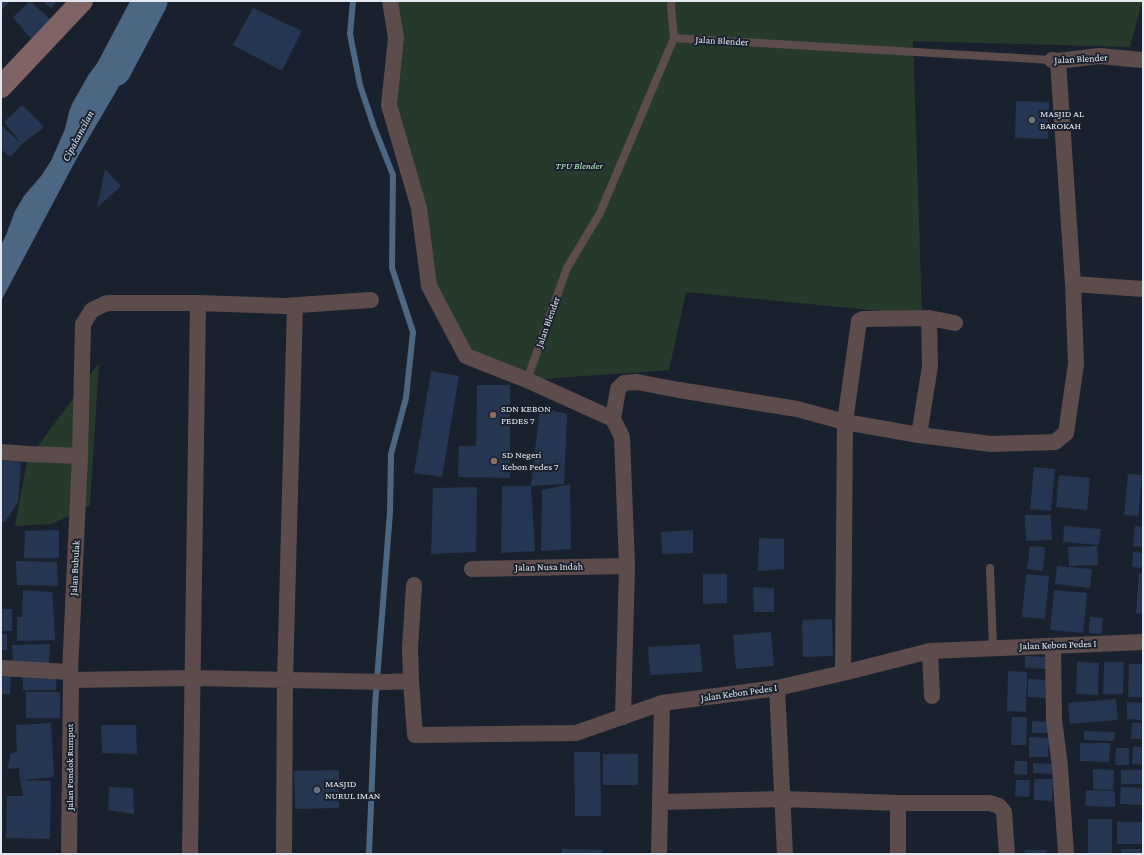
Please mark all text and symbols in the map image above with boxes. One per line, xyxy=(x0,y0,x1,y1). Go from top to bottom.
street label: Jalan Blender xyxy=(695,34,749,48)
street label: Jalan Blender xyxy=(1054,52,1108,66)
water label: Cipakancilan xyxy=(59,108,97,164)
place label: MASJID AL BAROKAH xyxy=(1040,108,1084,132)
marker: MASJID AL BAROKAH xyxy=(1027,115,1037,125)
park label: TPU Blender xyxy=(555,160,603,172)
street label: Jalan Blender xyxy=(533,295,563,349)
place label: SDN KEBON PEDES 7 xyxy=(501,403,551,426)
marker: SDN KEBON PEDES 7 xyxy=(488,410,498,420)
place label: SD Negeri Kebon Pedes 7 xyxy=(502,449,559,472)
marker: SD Negeri Kebon Pedes 7 xyxy=(489,456,499,466)
street label: Jalan Bubulak xyxy=(68,540,82,596)
street label: Jalan Nusa Indah xyxy=(515,560,583,574)
street label: Jalan Kebon Pedes I xyxy=(1019,638,1097,652)
street label: Jalan Kebon Pedes I xyxy=(700,682,778,704)
street label: Jalan Pondok Rumput xyxy=(64,724,76,810)
place label: MASJID NURUL IMAN xyxy=(325,778,380,802)
marker: MASJID NURUL IMAN xyxy=(312,785,322,795)

